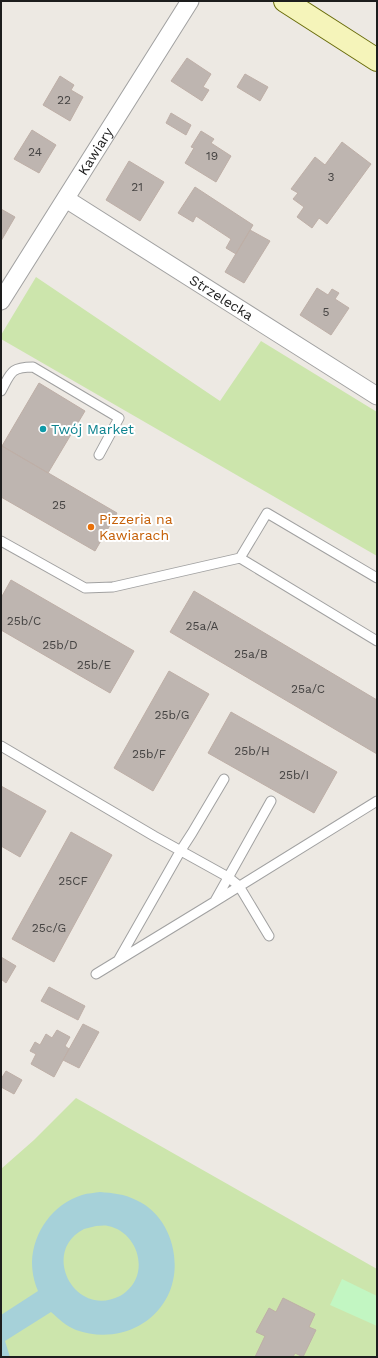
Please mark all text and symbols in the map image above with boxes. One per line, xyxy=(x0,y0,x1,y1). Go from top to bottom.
house number: 22 xyxy=(57,93,71,107)
street label: Kawiary xyxy=(74,124,117,178)
house number: 24 xyxy=(28,145,42,159)
house number: 19 xyxy=(206,149,218,163)
house number: 3 xyxy=(328,170,335,184)
house number: 21 xyxy=(131,180,143,194)
street label: Strzelecka xyxy=(187,271,256,324)
house number: 5 xyxy=(323,305,330,319)
place label: Twój Market xyxy=(51,421,134,437)
marker: Twój Market xyxy=(38,424,48,434)
house number: 25 xyxy=(52,498,66,512)
place label: Pizzeria na Kawiarach xyxy=(99,511,173,543)
marker: Pizzeria na Kawiarach xyxy=(86,522,96,532)
house number: 25b/C xyxy=(7,614,41,628)
house number: 25a/A xyxy=(186,619,218,633)
house number: 25b/D xyxy=(42,638,78,652)
house number: 25a/B xyxy=(234,647,268,661)
house number: 25b/E xyxy=(77,658,111,672)
house number: 25a/C xyxy=(291,682,325,696)
house number: 25b/G xyxy=(154,708,190,722)
house number: 25b/H xyxy=(234,744,270,758)
house number: 25b/F xyxy=(132,747,166,761)
house number: 25b/I xyxy=(279,768,309,782)
house number: 25CF xyxy=(58,874,88,888)
house number: 25c/G xyxy=(32,921,66,935)

